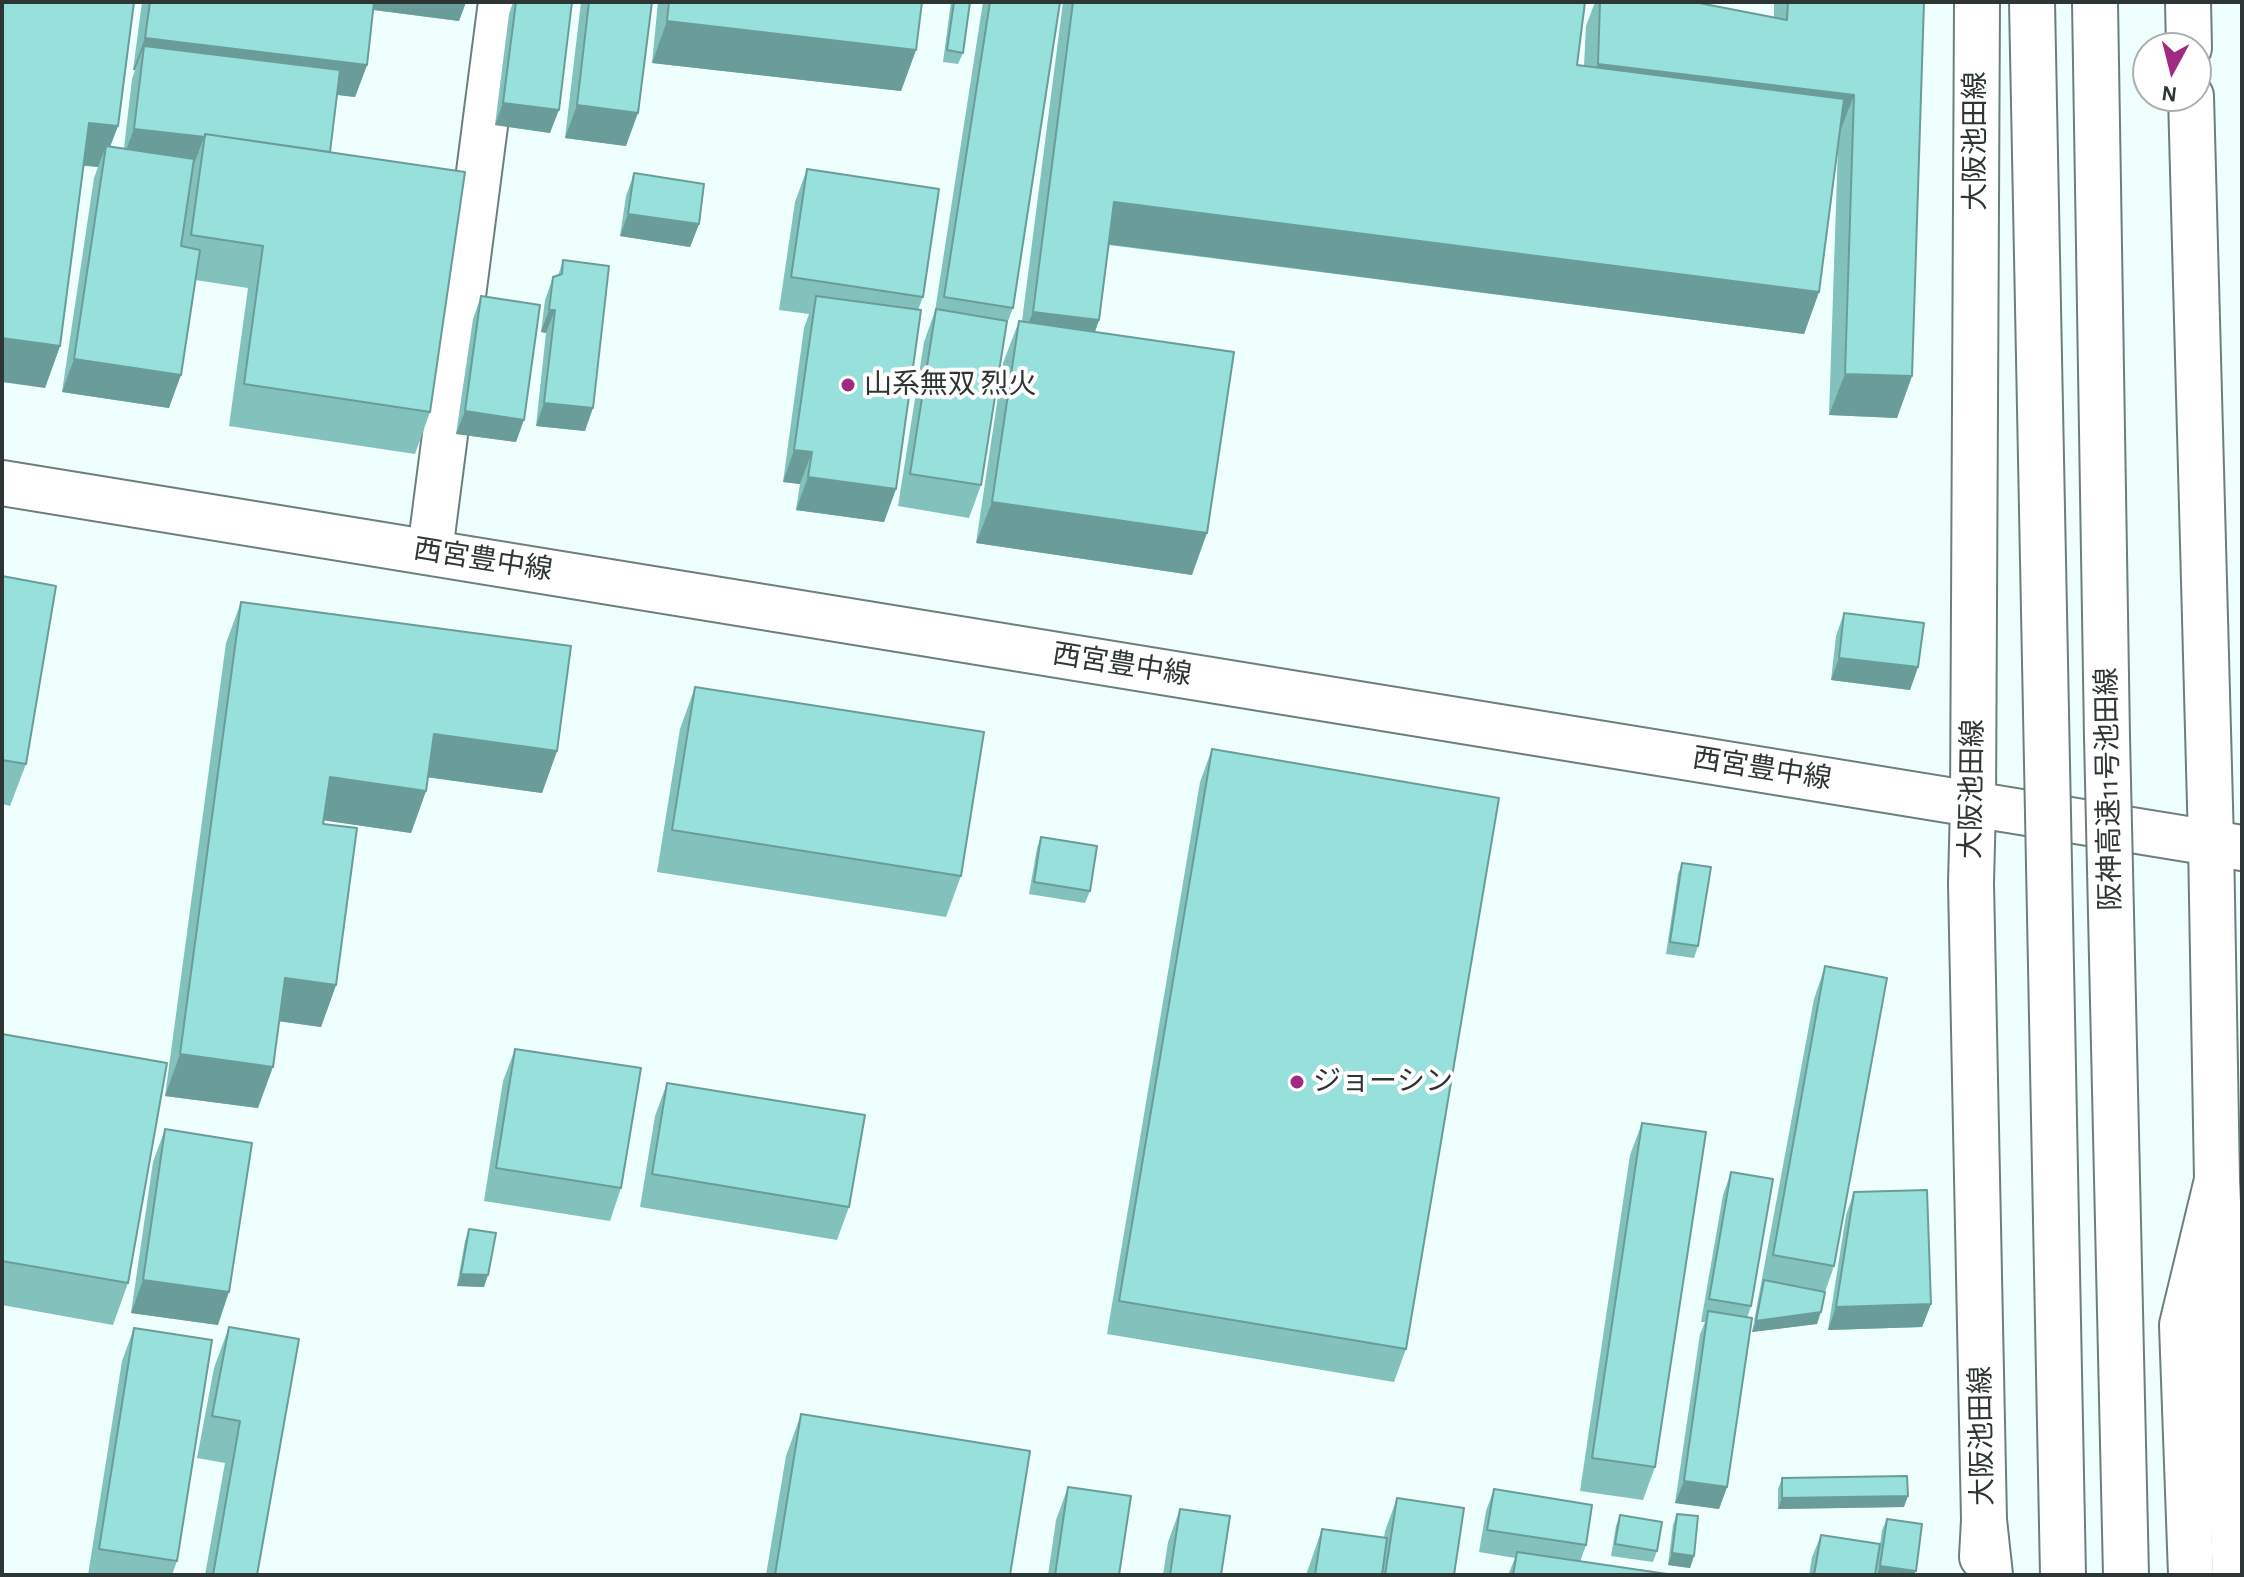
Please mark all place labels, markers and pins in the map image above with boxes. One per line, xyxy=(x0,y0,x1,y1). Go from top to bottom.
place label: 山系無双 烈火 xyxy=(864,368,1037,402)
marker: 山系無双 烈火 xyxy=(839,376,857,394)
place label: ジョーシン xyxy=(1313,1065,1453,1099)
marker: ジョーシン xyxy=(1288,1073,1306,1091)

